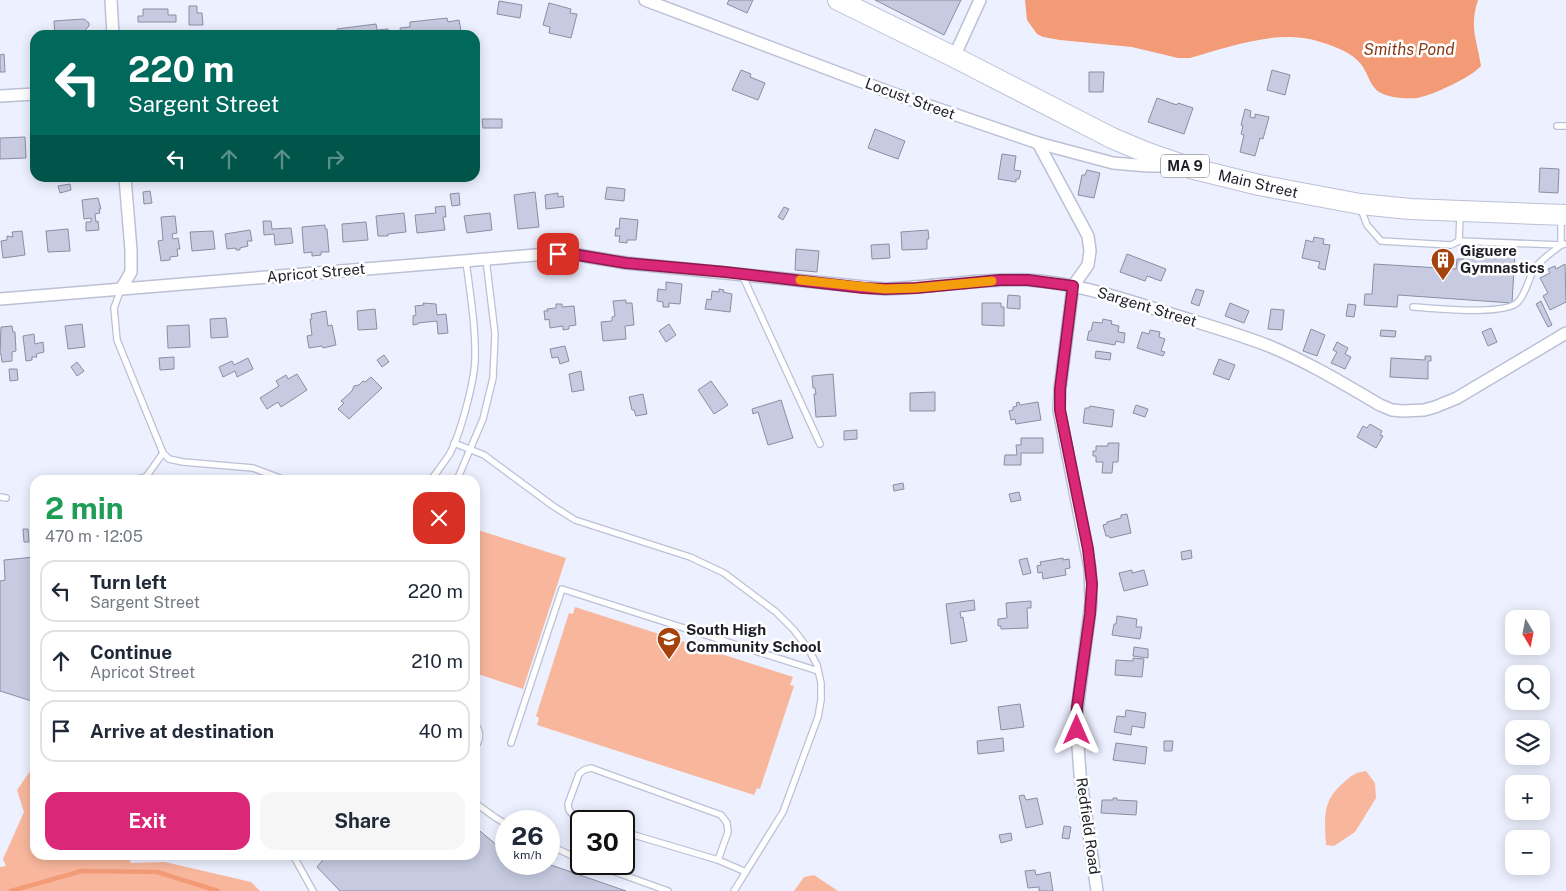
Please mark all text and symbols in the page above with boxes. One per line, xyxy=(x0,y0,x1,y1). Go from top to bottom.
water label: Smiths Pond xyxy=(1364,40,1455,59)
text: 220 m xyxy=(128,49,234,90)
icon: left xyxy=(45,50,110,115)
street label: Locust Street xyxy=(863,74,958,123)
text: Sargent Street xyxy=(128,91,279,117)
icon: left xyxy=(162,145,190,173)
icon: ahead xyxy=(215,145,243,173)
icon: ahead xyxy=(268,145,296,173)
icon: right xyxy=(321,145,349,173)
road number: MA 9 xyxy=(1161,154,1209,178)
street label: Main Street xyxy=(1217,166,1300,201)
pin xyxy=(537,233,579,275)
icon: arrive xyxy=(544,240,572,268)
place label: Giguere Gymnastics xyxy=(1460,242,1545,276)
building icon: Giguere Gymnastics xyxy=(1430,247,1456,281)
street label: Apricot Street xyxy=(266,260,366,285)
street label: Sargent Street xyxy=(1095,283,1199,330)
text: 2 min xyxy=(45,490,124,526)
button: close xyxy=(413,492,465,544)
text: 470 m · 12:05 xyxy=(45,527,143,546)
text: Turn left xyxy=(90,571,167,593)
icon: left xyxy=(47,577,75,605)
text: 220 m xyxy=(408,580,463,602)
text: Sargent Street xyxy=(90,593,200,612)
north arrow xyxy=(1505,610,1550,655)
map controls xyxy=(1505,610,1550,875)
place label: South High Community School xyxy=(686,621,822,655)
school or university icon: South High Community School xyxy=(656,626,682,660)
text: Continue xyxy=(90,641,172,663)
icon: ahead xyxy=(47,647,75,675)
text: 210 m xyxy=(411,650,463,672)
text: Apricot Street xyxy=(90,663,195,682)
button: search xyxy=(1505,665,1550,710)
position arrow xyxy=(1050,703,1102,755)
icon: arrive xyxy=(47,717,75,745)
text: Arrive at destination xyxy=(90,720,274,742)
text: 40 m xyxy=(418,720,463,742)
button: layers xyxy=(1505,720,1550,765)
button: + xyxy=(1505,775,1550,820)
street label: Redfield Road xyxy=(1073,776,1104,876)
button: Exit xyxy=(45,792,250,850)
button: Share xyxy=(260,792,465,850)
speed limit sign: 30 xyxy=(570,810,635,875)
text: 26 xyxy=(511,821,544,851)
button: − xyxy=(1505,830,1550,875)
text: km/h xyxy=(513,848,542,862)

